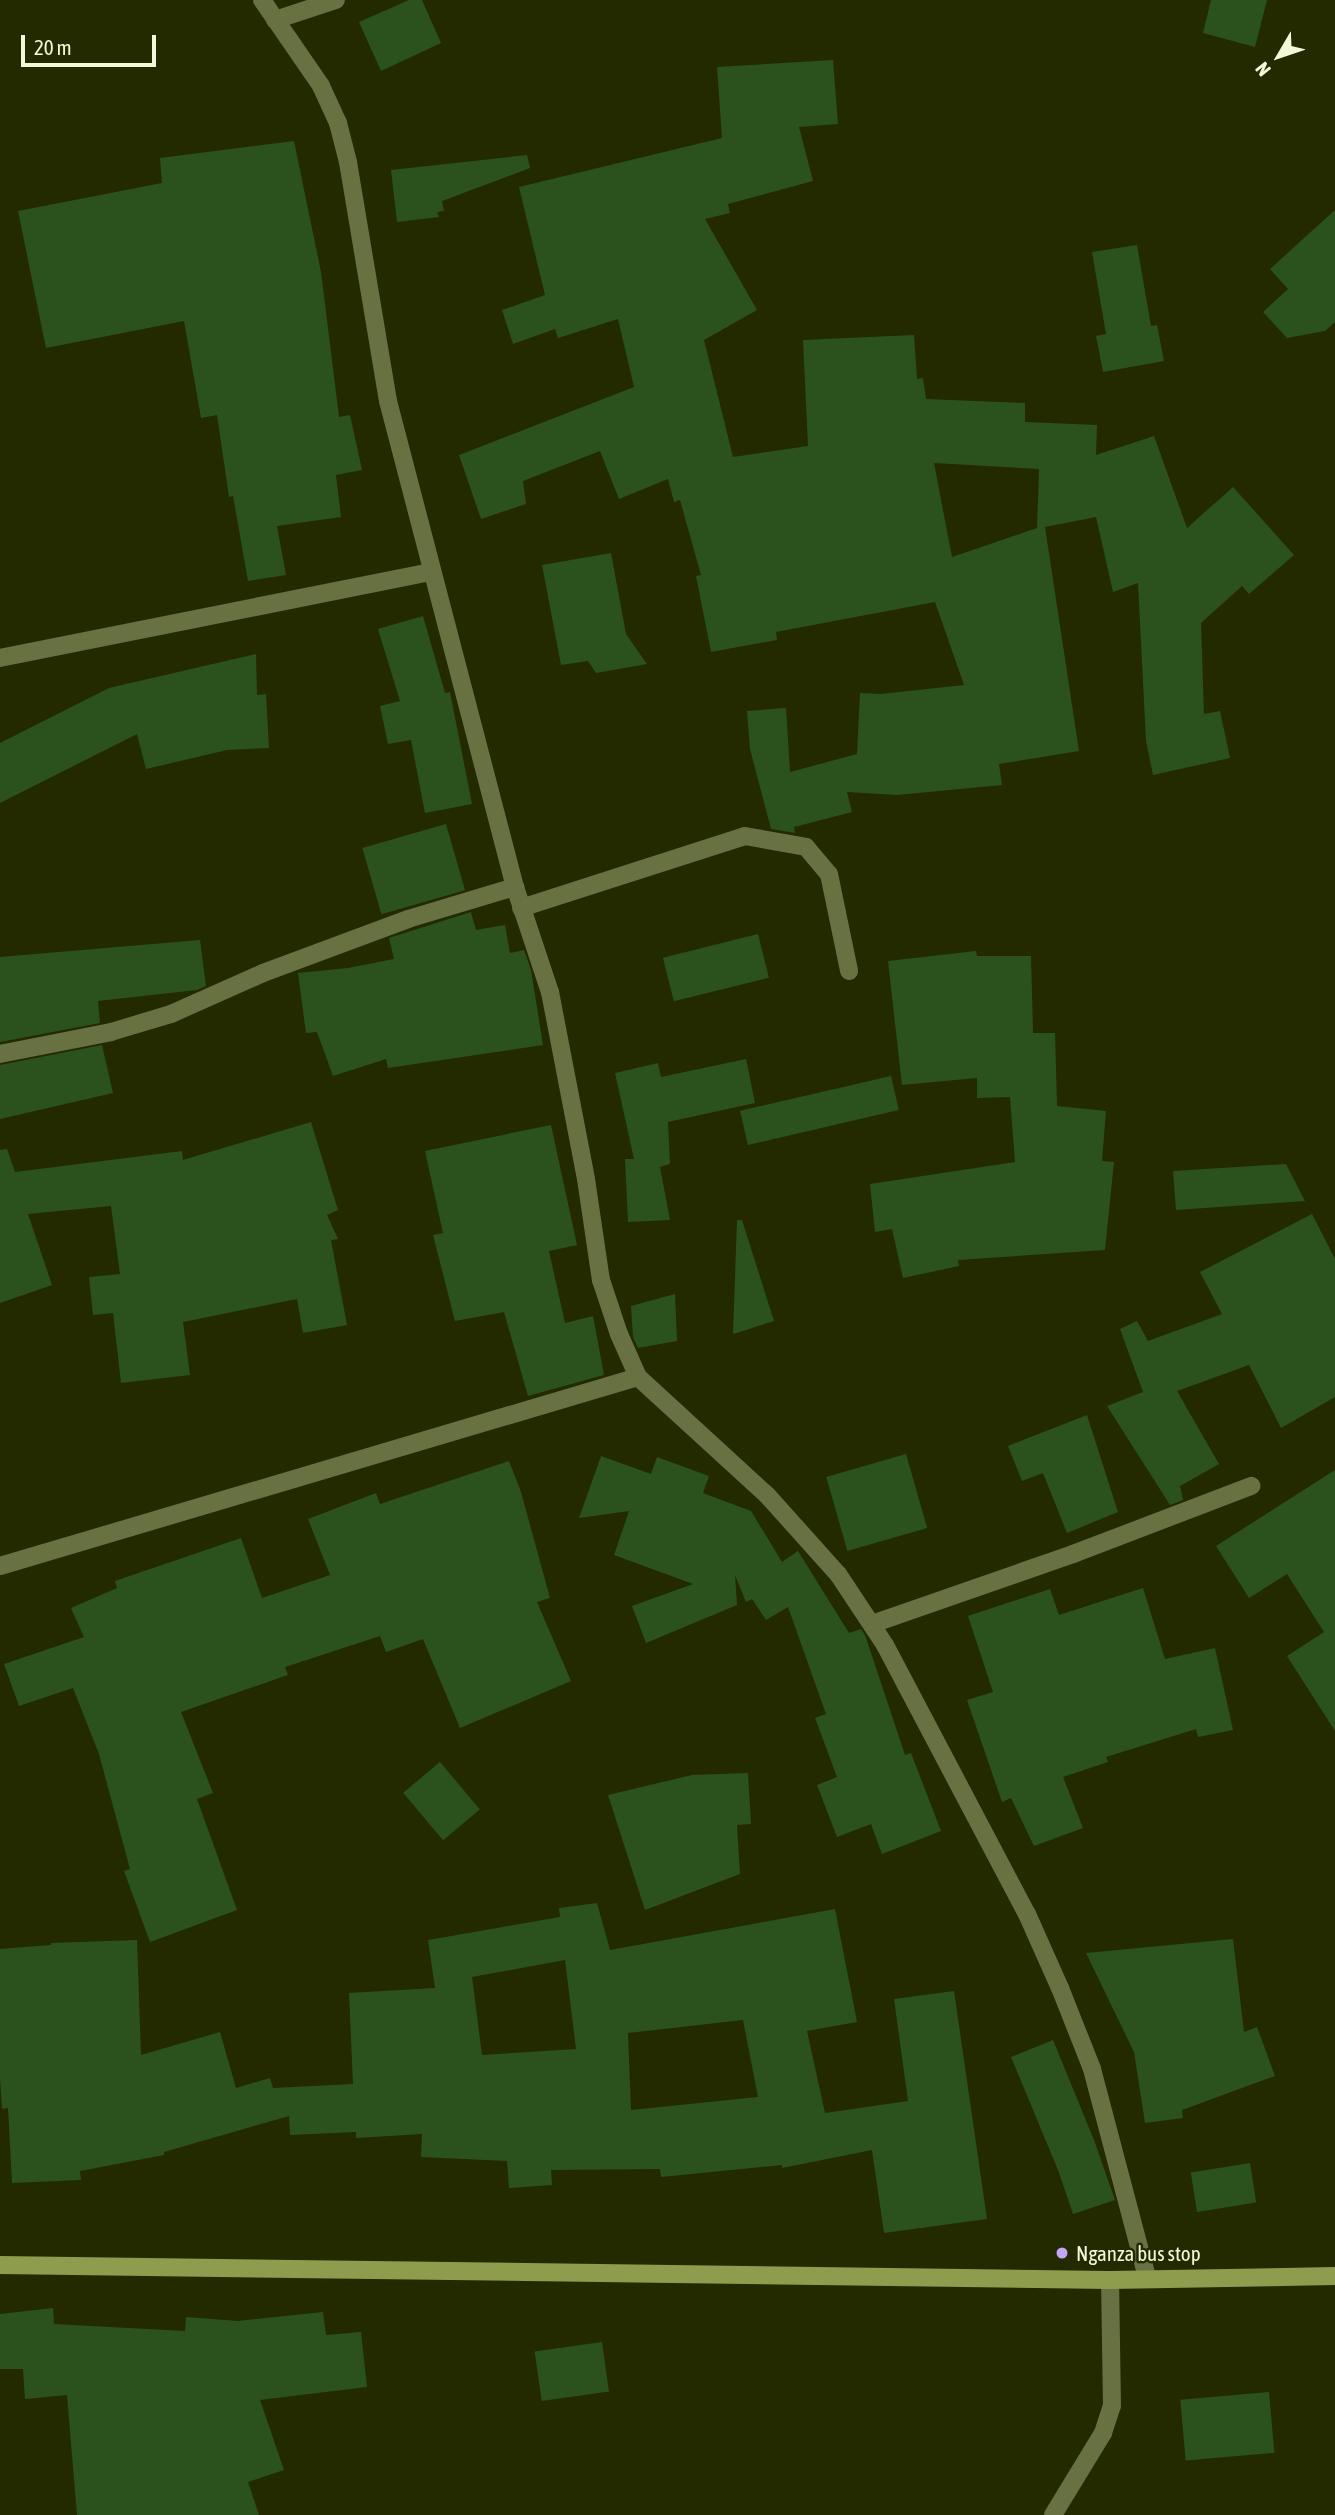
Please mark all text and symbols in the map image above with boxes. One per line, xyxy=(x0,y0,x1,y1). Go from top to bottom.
scale bar xyxy=(24,21,159,65)
north arrow xyxy=(1244,21,1314,91)
text: 20 m xyxy=(34,35,72,59)
text: N xyxy=(1251,58,1275,80)
place label: Nganza bus stop xyxy=(1076,2240,1201,2266)
marker: Nganza bus stop xyxy=(1054,2245,1070,2261)

